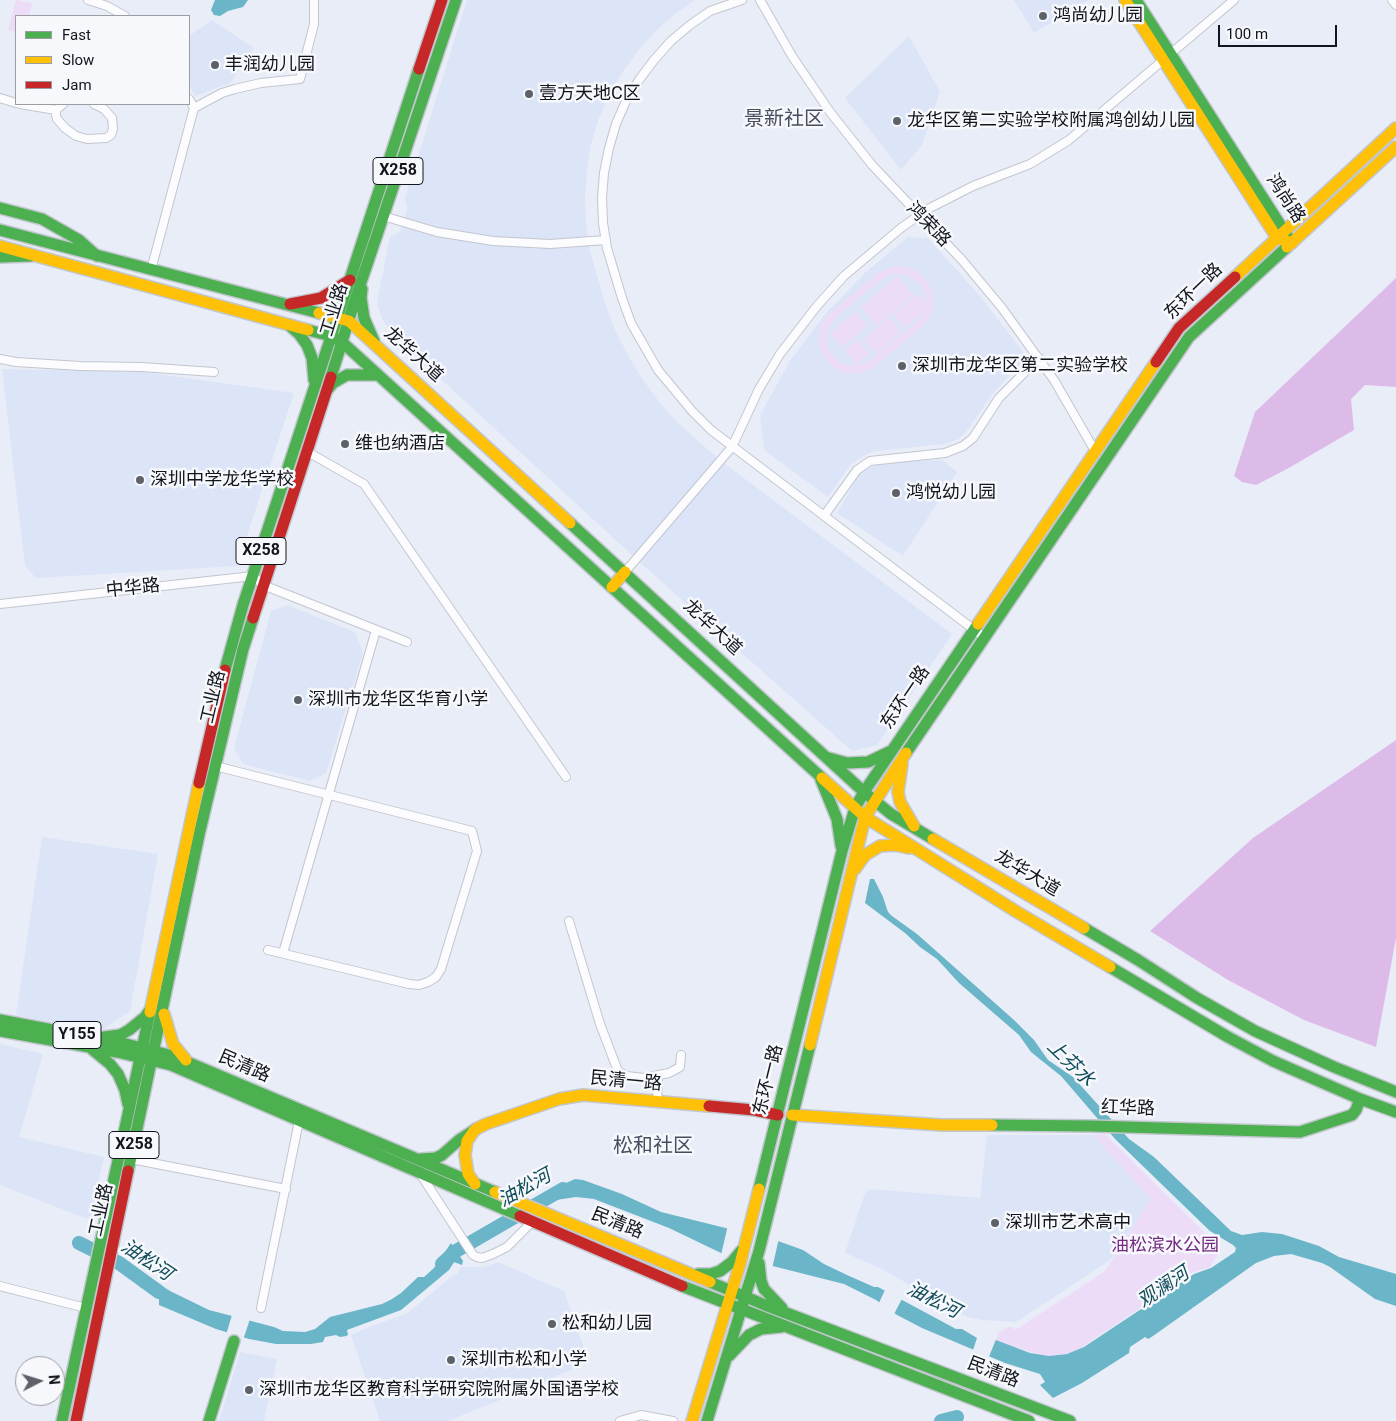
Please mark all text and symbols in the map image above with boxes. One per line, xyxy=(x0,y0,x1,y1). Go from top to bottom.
place label: 鸿尚幼儿园 xyxy=(1053,5,1143,27)
marker: 鸿尚幼儿园 xyxy=(1037,10,1049,22)
legend xyxy=(15,15,190,105)
scale bar xyxy=(1221,15,1340,47)
text: 100 m xyxy=(1226,25,1268,43)
text: Fast xyxy=(62,26,91,44)
text: Slow xyxy=(62,51,94,69)
place label: 丰润幼儿园 xyxy=(225,54,315,76)
marker: 丰润幼儿园 xyxy=(209,59,221,71)
text: Jam xyxy=(62,76,92,94)
place label: 壹方天地C区 xyxy=(539,83,641,105)
marker: 壹方天地C区 xyxy=(523,88,535,100)
district label: 景新社区 xyxy=(744,108,824,132)
place label: 龙华区第二实验学校附属鸿创幼儿园 xyxy=(907,110,1195,132)
marker: 龙华区第二实验学校附属鸿创幼儿园 xyxy=(891,115,903,127)
road number: X258 xyxy=(373,158,423,185)
street label: 鸿尚路 xyxy=(1261,170,1309,228)
street label: 鸿荣路 xyxy=(901,198,955,252)
street label: 东环一路 xyxy=(1161,259,1227,325)
street label: 工业路 xyxy=(317,281,353,339)
street label: 龙华大道 xyxy=(379,323,447,387)
place label: 深圳市龙华区第二实验学校 xyxy=(912,355,1128,377)
marker: 深圳市龙华区第二实验学校 xyxy=(896,360,908,372)
place label: 维也纳酒店 xyxy=(355,433,445,455)
marker: 维也纳酒店 xyxy=(339,438,351,450)
place label: 深圳中学龙华学校 xyxy=(150,469,294,491)
marker: 深圳中学龙华学校 xyxy=(134,474,146,486)
place label: 鸿悦幼儿园 xyxy=(906,482,996,504)
marker: 鸿悦幼儿园 xyxy=(890,487,902,499)
road number: X258 xyxy=(236,538,286,564)
street label: 中华路 xyxy=(105,575,161,603)
street label: 龙华大道 xyxy=(678,596,746,660)
street label: 东环一路 xyxy=(877,662,935,734)
street label: 工业路 xyxy=(197,668,231,726)
place label: 深圳市龙华区华育小学 xyxy=(308,689,488,711)
marker: 深圳市龙华区华育小学 xyxy=(292,694,304,706)
street label: 龙华大道 xyxy=(991,846,1063,902)
road number: Y155 xyxy=(53,1022,101,1048)
water label: 上芬水 xyxy=(1042,1036,1098,1092)
street label: 东环一路 xyxy=(750,1042,788,1118)
street label: 民清路 xyxy=(215,1047,273,1087)
street label: 民清一路 xyxy=(589,1068,663,1096)
street label: 红华路 xyxy=(1101,1097,1155,1121)
road number: X258 xyxy=(109,1132,159,1158)
district label: 松和社区 xyxy=(613,1135,693,1159)
water label: 油松河 xyxy=(495,1165,555,1213)
street label: 工业路 xyxy=(86,1181,118,1239)
street label: 民清路 xyxy=(588,1204,646,1244)
place label: 深圳市艺术高中 xyxy=(1005,1212,1131,1234)
marker: 深圳市艺术高中 xyxy=(989,1217,1001,1229)
park label: 油松滨水公园 xyxy=(1111,1235,1219,1257)
water label: 油松河 xyxy=(116,1236,176,1286)
water label: 观澜河 xyxy=(1134,1263,1194,1313)
water label: 油松河 xyxy=(902,1278,964,1324)
place label: 松和幼儿园 xyxy=(562,1313,652,1335)
marker: 松和幼儿园 xyxy=(546,1318,558,1330)
place label: 深圳市松和小学 xyxy=(461,1349,587,1371)
street label: 民清路 xyxy=(964,1353,1022,1393)
marker: 深圳市松和小学 xyxy=(445,1354,457,1366)
north arrow xyxy=(15,1356,65,1406)
text: N xyxy=(46,1374,62,1385)
place label: 深圳市龙华区教育科学研究院附属外国语学校 xyxy=(259,1379,619,1401)
marker: 深圳市龙华区教育科学研究院附属外国语学校 xyxy=(243,1384,255,1396)

